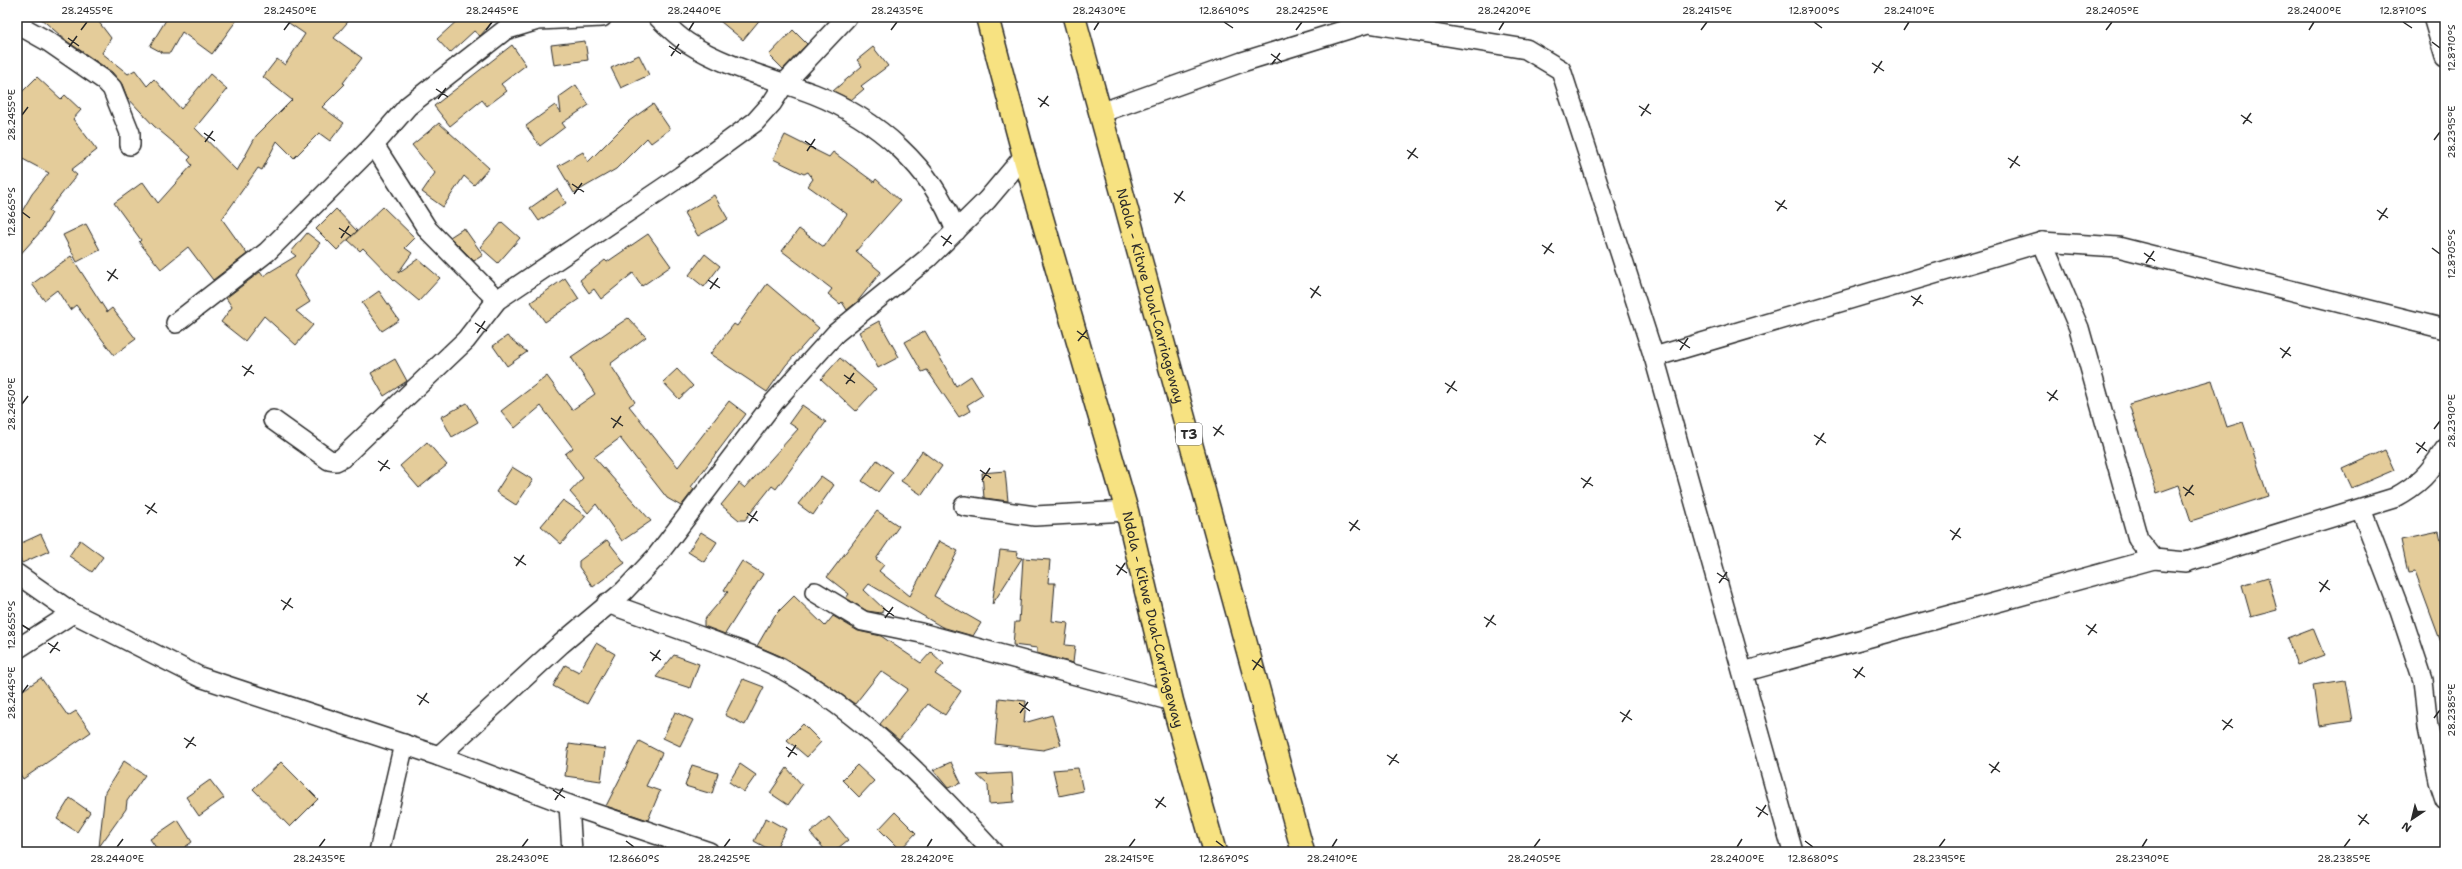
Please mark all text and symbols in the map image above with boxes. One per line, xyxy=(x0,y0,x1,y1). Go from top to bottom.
text: 28.2455°E xyxy=(61,4,113,17)
text: 28.2450°E xyxy=(263,4,317,17)
text: 28.2445°E xyxy=(465,4,519,17)
text: 28.2440°E xyxy=(667,4,721,17)
text: 28.2435°E xyxy=(871,4,923,17)
text: 28.2430°E xyxy=(1072,4,1126,17)
text: 12.8690°S xyxy=(1199,4,1250,17)
text: 28.2425°E xyxy=(1276,4,1328,17)
text: 28.2420°E xyxy=(1477,4,1531,17)
text: 28.2415°E xyxy=(1682,4,1732,17)
text: 12.8700°S xyxy=(1789,4,1840,17)
text: 28.2410°E xyxy=(1884,4,1934,17)
text: 28.2405°E xyxy=(2085,4,2139,17)
text: 28.2400°E xyxy=(2287,4,2341,17)
text: 12.8710°S xyxy=(2379,4,2427,17)
text: 12.8710°S xyxy=(2445,24,2458,72)
text: 28.2455°E xyxy=(5,89,18,141)
text: 28.2395°E xyxy=(2445,105,2458,159)
street label: Ndola - Kitwe Dual-Carriageway xyxy=(1112,186,1189,405)
text: 12.8665°S xyxy=(5,187,18,237)
text: 12.8705°S xyxy=(2445,229,2458,279)
text: 28.2450°E xyxy=(5,377,18,431)
text: 28.2390°E xyxy=(2445,394,2458,448)
road number: T3 xyxy=(1176,423,1202,445)
street label: Ndola - Kitwe Dual-Carriageway xyxy=(1118,509,1188,730)
text: 12.8655°S xyxy=(5,600,18,649)
text: 28.2445°E xyxy=(5,666,18,720)
text: 28.2385°E xyxy=(2445,683,2458,737)
north arrow xyxy=(2392,799,2432,839)
text: N xyxy=(2398,818,2414,835)
text: 28.2440°E xyxy=(90,852,144,865)
text: 28.2435°E xyxy=(293,852,345,865)
text: 28.2430°E xyxy=(495,852,549,865)
text: 12.8660°S xyxy=(609,852,660,865)
text: 28.2425°E xyxy=(698,852,750,865)
text: 28.2420°E xyxy=(900,852,954,865)
text: 28.2415°E xyxy=(1104,852,1154,865)
text: 12.8670°S xyxy=(1199,852,1249,865)
text: 28.2410°E xyxy=(1307,852,1357,865)
text: 28.2405°E xyxy=(1507,852,1561,865)
text: 28.2400°E xyxy=(1710,852,1764,865)
text: 12.8680°S xyxy=(1788,852,1839,865)
text: 28.2395°E xyxy=(1912,852,1966,865)
text: 28.2390°E xyxy=(2115,852,2169,865)
text: 28.2385°E xyxy=(2317,852,2371,865)

